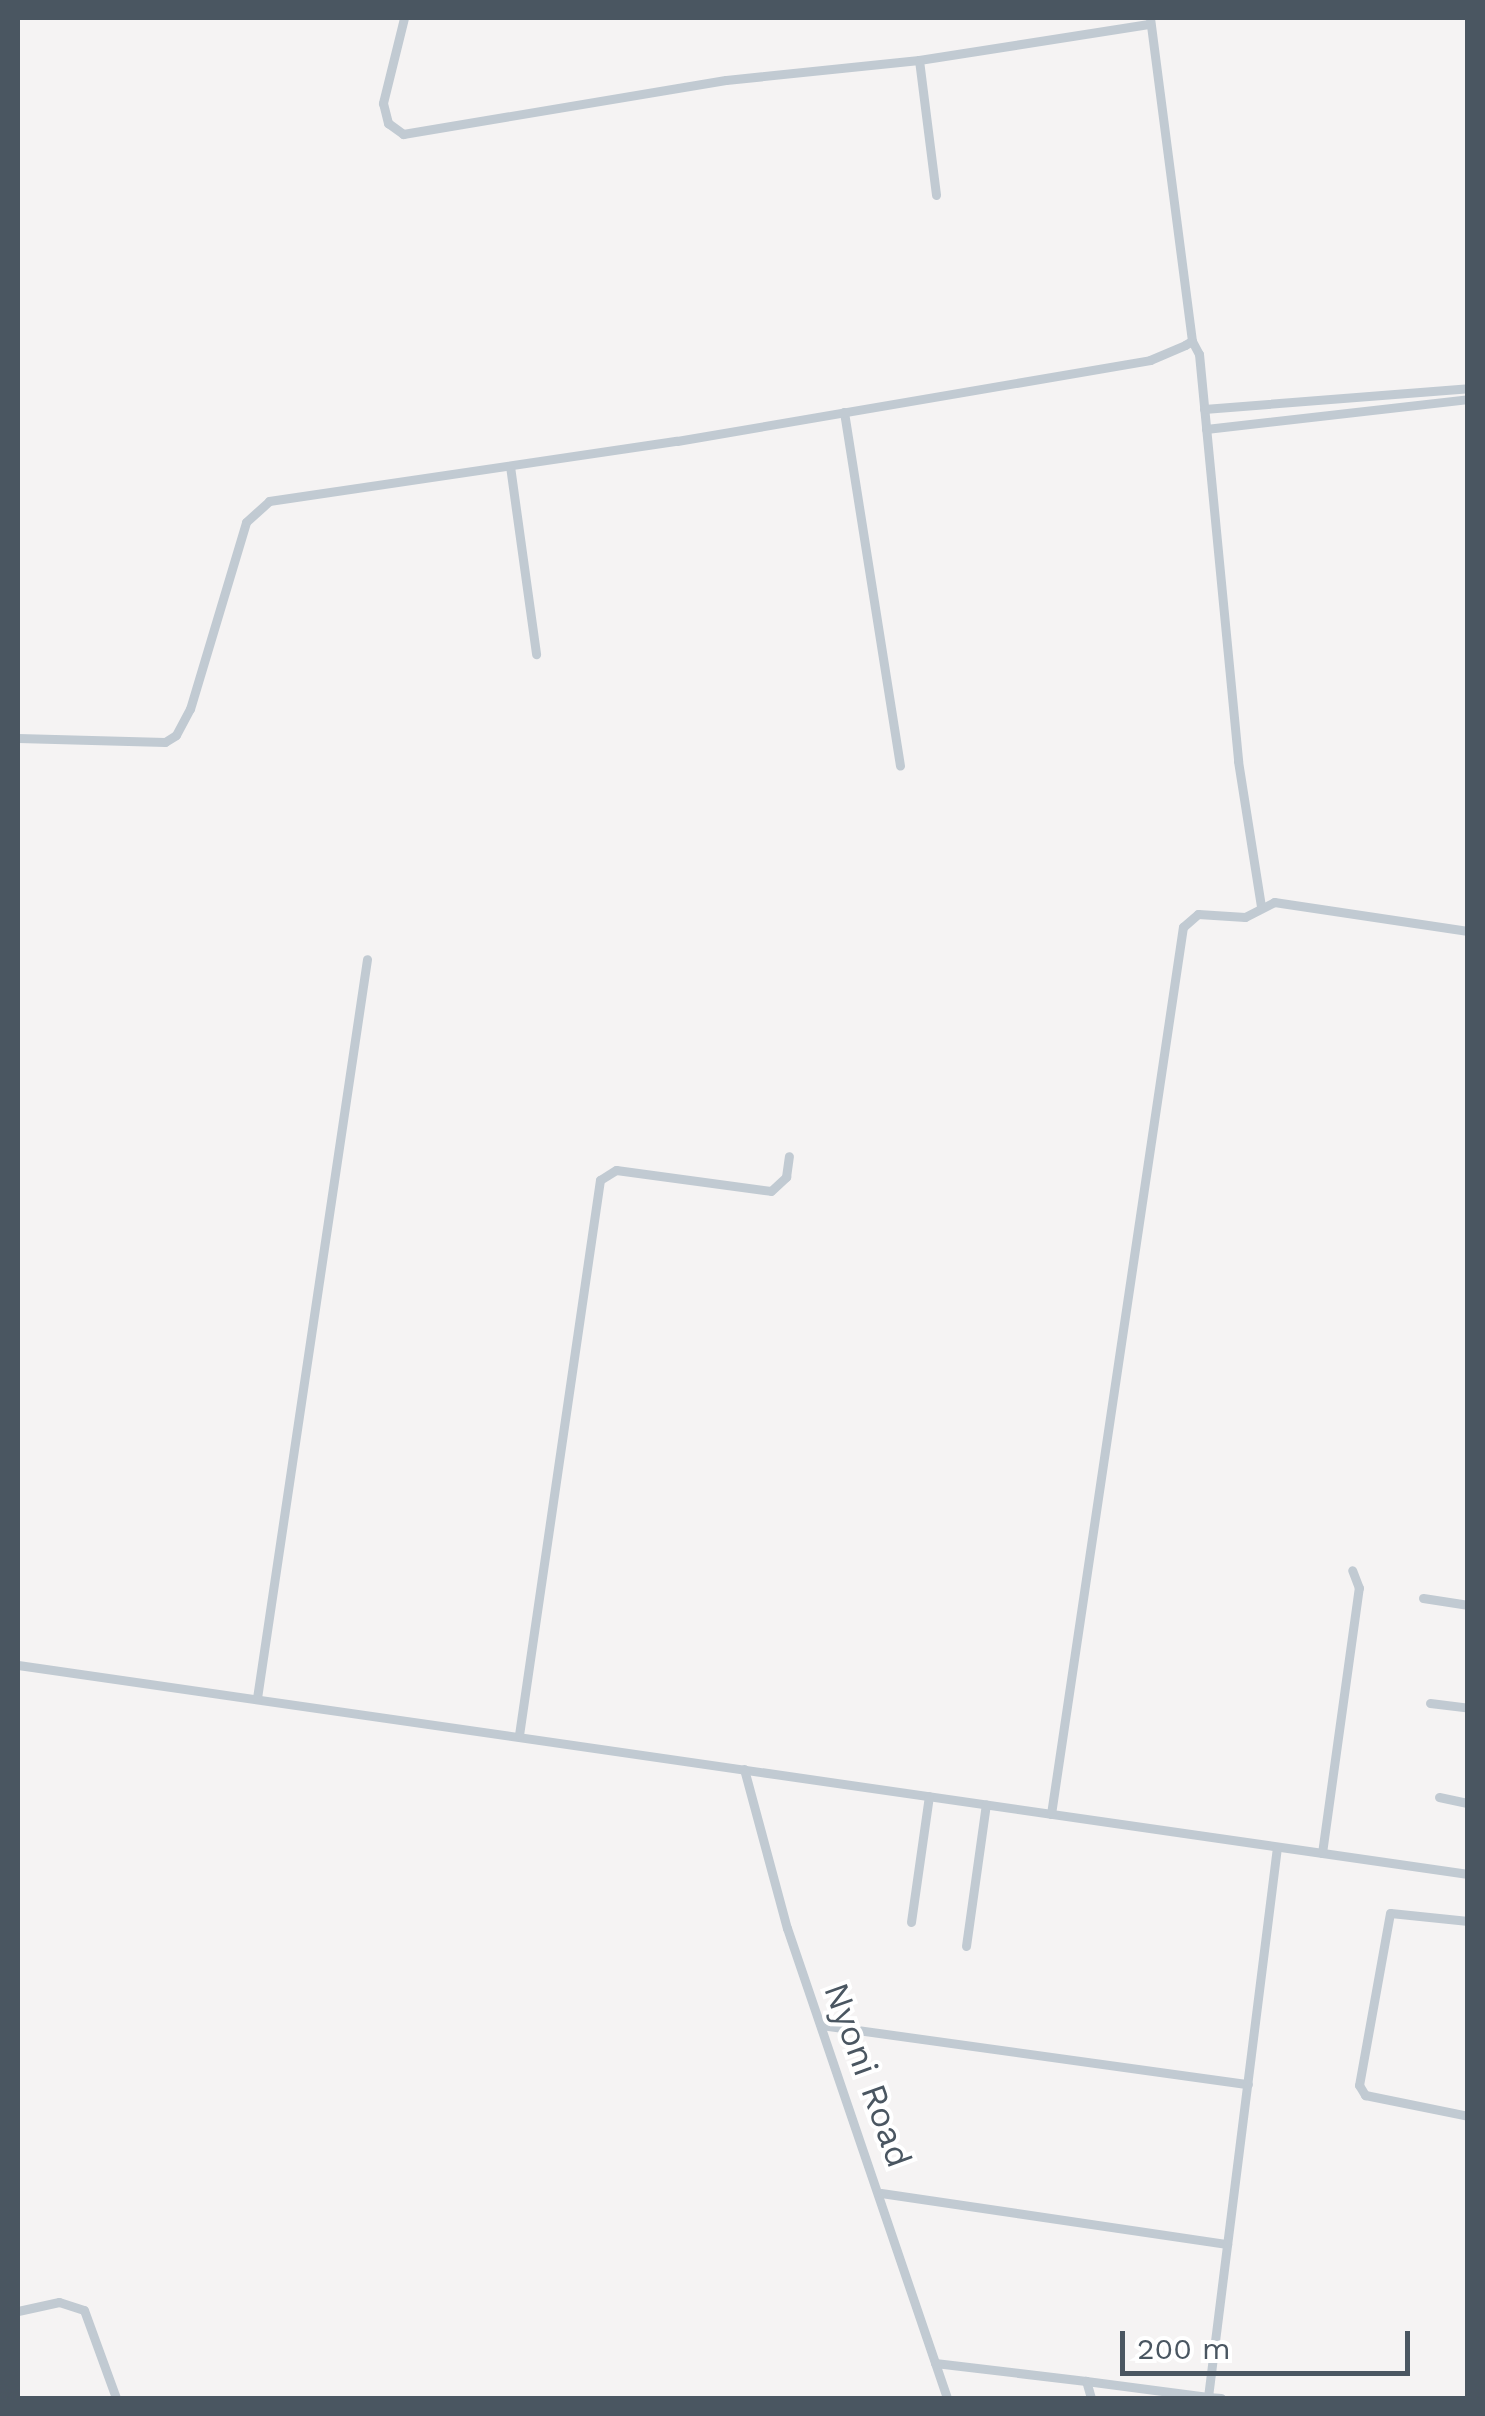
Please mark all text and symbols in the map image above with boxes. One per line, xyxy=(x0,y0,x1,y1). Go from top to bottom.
street label: Nyoni Road xyxy=(815,1977,921,2173)
scale bar xyxy=(1125,2311,1415,2373)
text: 200 m xyxy=(1137,2331,1231,2366)

